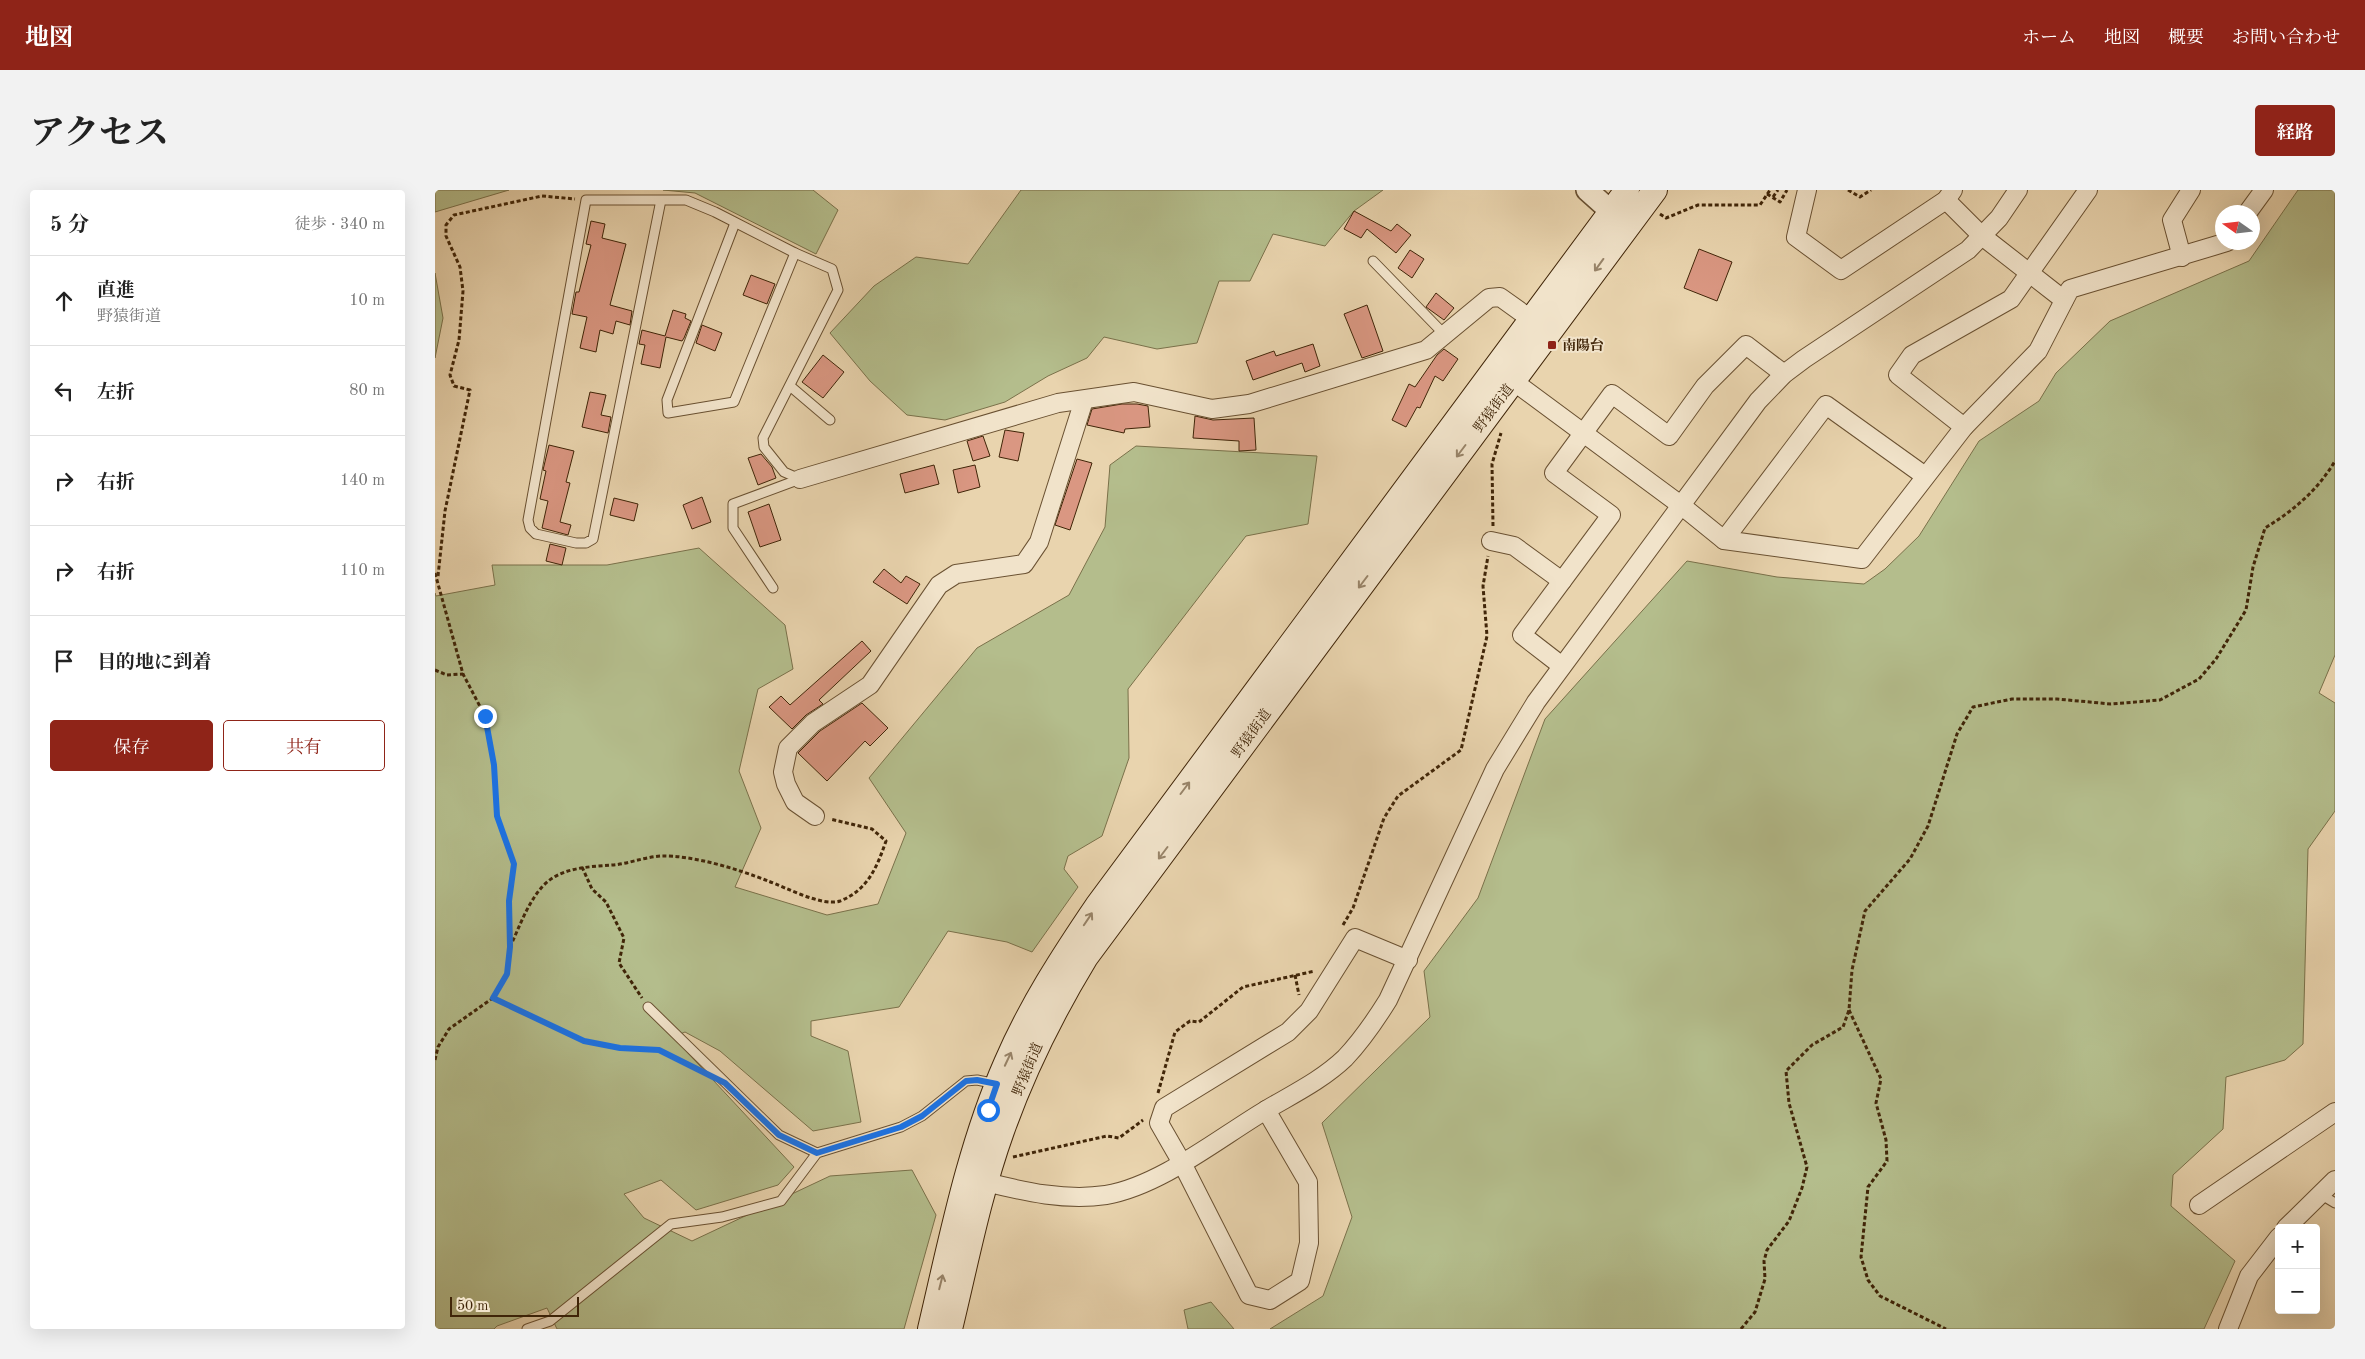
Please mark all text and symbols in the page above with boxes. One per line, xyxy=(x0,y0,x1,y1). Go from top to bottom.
text: 地図 xyxy=(25,27,73,51)
text: ホーム xyxy=(2022,29,2076,47)
text: 地図 xyxy=(2104,29,2140,47)
text: 概要 xyxy=(2168,29,2204,47)
text: お問い合わせ xyxy=(2232,29,2340,47)
button: 経路 xyxy=(2255,105,2335,156)
text: アクセス xyxy=(30,117,169,152)
north arrow xyxy=(2215,205,2260,250)
text: 5 分 xyxy=(50,215,89,236)
text: 徒歩 · 340 m xyxy=(295,217,385,233)
one-way arrow xyxy=(1594,258,1604,272)
text: 直進 xyxy=(97,282,135,301)
icon: ahead xyxy=(50,287,78,315)
text: 10 m xyxy=(349,293,385,309)
text: 野猿街道 xyxy=(97,309,161,325)
place label: 南陽台 xyxy=(1562,337,1604,353)
marker: 南陽台 xyxy=(1546,339,1558,351)
icon: left xyxy=(50,377,78,405)
street label: 野猿街道 xyxy=(1471,381,1516,435)
text: 80 m xyxy=(349,383,385,399)
text: 左折 xyxy=(97,384,135,403)
one-way arrow xyxy=(1455,444,1466,457)
icon: right xyxy=(50,467,78,495)
text: 140 m xyxy=(340,473,385,489)
text: 右折 xyxy=(97,474,135,493)
icon: right xyxy=(50,557,78,585)
text: 110 m xyxy=(340,563,385,579)
text: 右折 xyxy=(97,564,135,583)
one-way arrow xyxy=(1358,575,1369,588)
icon: arrive xyxy=(50,647,78,675)
text: 目的地に到着 xyxy=(97,654,211,673)
route end xyxy=(474,705,497,728)
street label: 野猿街道 xyxy=(1229,706,1274,760)
button: 保存 xyxy=(50,720,213,771)
button: 共有 xyxy=(223,720,385,771)
one-way arrow xyxy=(1180,782,1191,795)
one-way arrow xyxy=(1158,846,1168,860)
one-way arrow xyxy=(1083,912,1093,926)
street label: 野猿街道 xyxy=(1010,1040,1045,1098)
one-way arrow xyxy=(1003,1052,1013,1067)
route start xyxy=(977,1099,1000,1122)
map controls xyxy=(2275,1224,2320,1314)
button: + xyxy=(2275,1224,2320,1269)
button: − xyxy=(2275,1269,2320,1314)
one-way arrow xyxy=(937,1274,946,1290)
scale bar xyxy=(450,1294,579,1317)
text: 50 m xyxy=(457,1299,488,1313)

